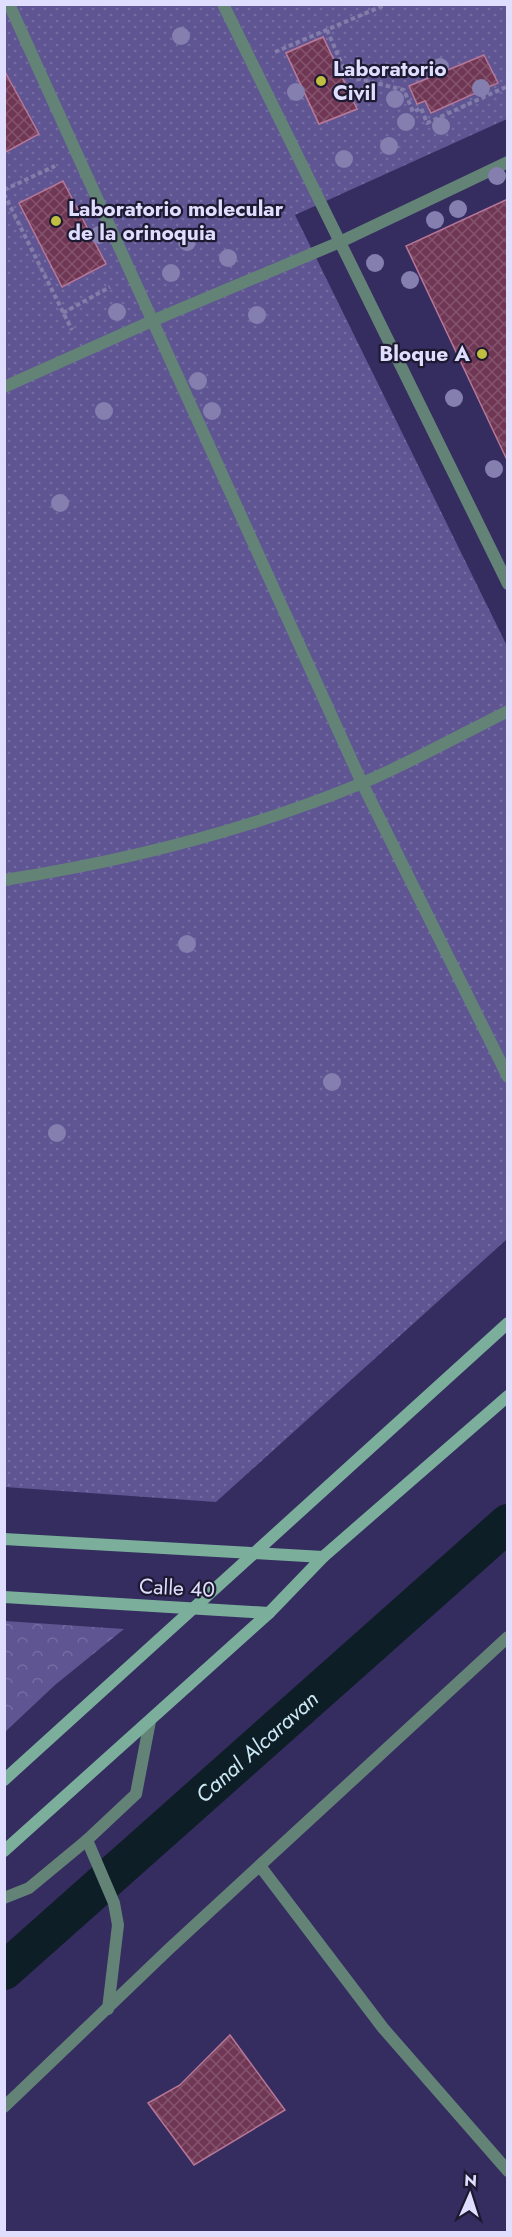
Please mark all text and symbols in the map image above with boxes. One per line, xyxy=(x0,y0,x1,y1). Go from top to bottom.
place label: Laboratorio Civil xyxy=(333,54,447,108)
marker: Laboratorio Civil xyxy=(314,74,328,88)
place label: Laboratorio molecular de la orinoquia xyxy=(68,194,284,248)
marker: Laboratorio molecular de la orinoquia xyxy=(49,214,63,228)
place label: Bloque A xyxy=(379,339,471,369)
marker: Bloque A xyxy=(475,347,489,361)
street label: Calle 40 xyxy=(138,1571,216,1605)
water label: Canal Alcaravan xyxy=(188,1683,325,1810)
north arrow xyxy=(440,2165,500,2225)
text: N xyxy=(464,2169,478,2192)

